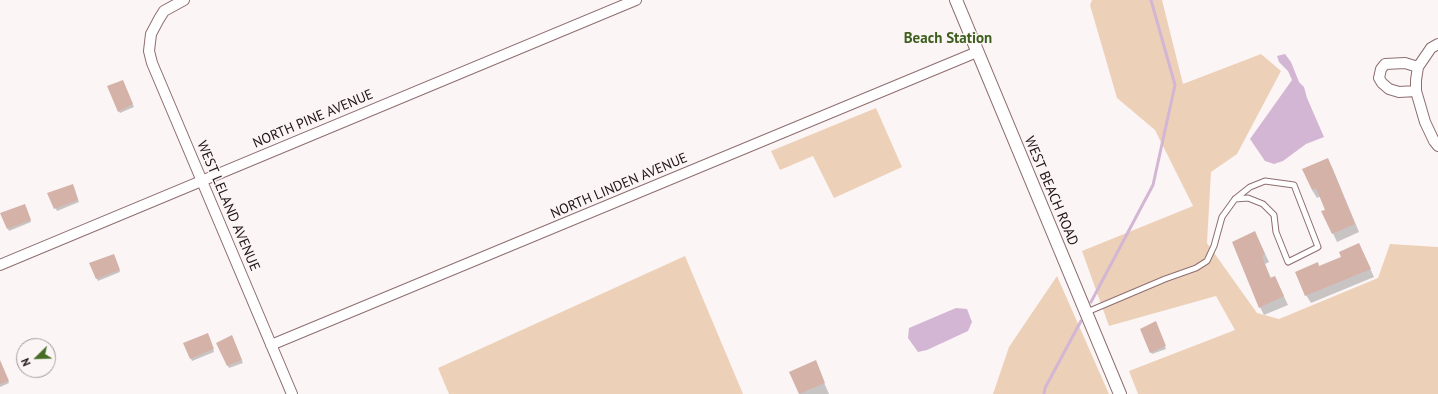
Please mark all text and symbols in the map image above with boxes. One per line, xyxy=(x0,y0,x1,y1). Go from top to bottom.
district label: Beach Station xyxy=(904,30,992,48)
street label: NORTH PINE AVENUE xyxy=(250,86,376,152)
street label: WEST BEACH ROAD xyxy=(1020,134,1082,248)
street label: WEST LELAND AVENUE xyxy=(193,138,263,274)
street label: NORTH LINDEN AVENUE xyxy=(548,150,690,222)
north arrow xyxy=(16,338,56,378)
text: N xyxy=(18,356,34,368)

